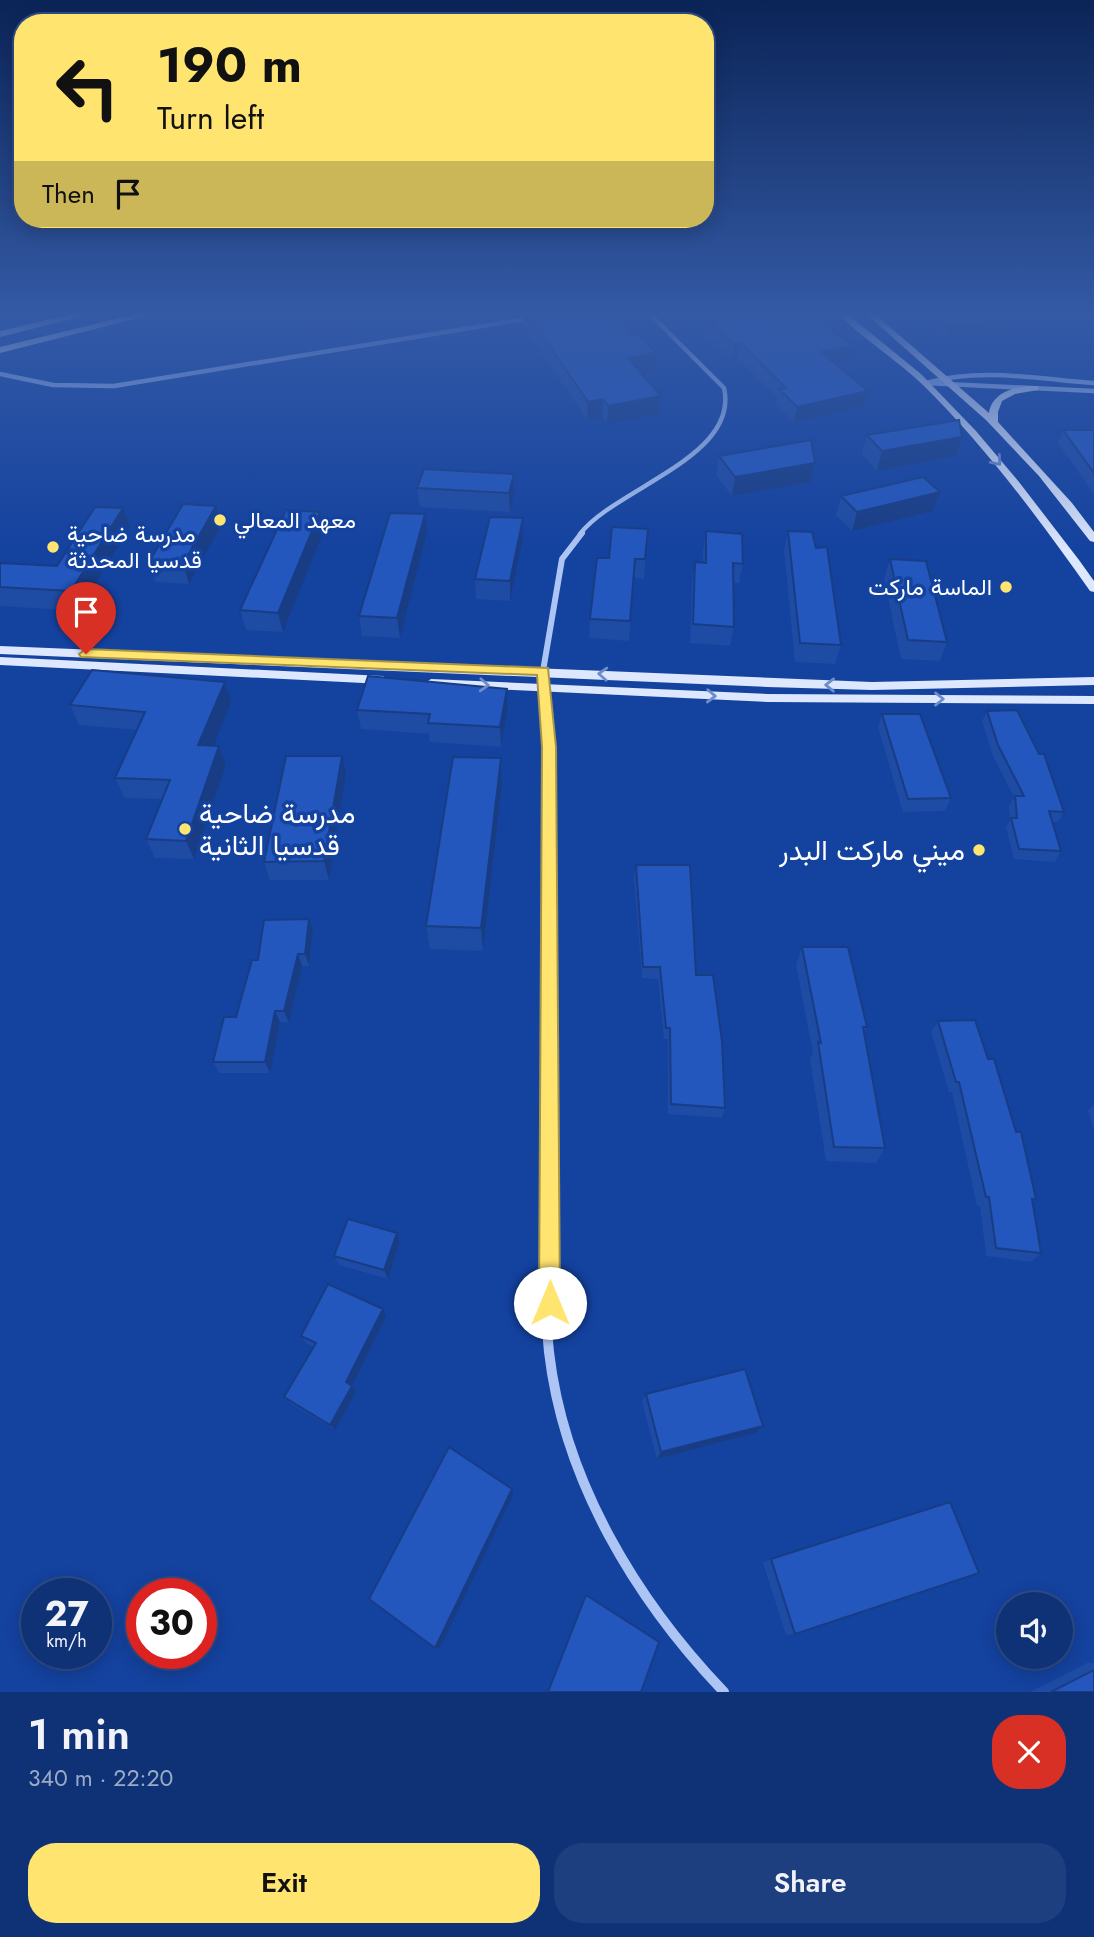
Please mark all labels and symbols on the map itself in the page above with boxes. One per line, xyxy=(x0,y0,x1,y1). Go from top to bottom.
one-way arrow xyxy=(989,453,1001,466)
place label: معهد المعالي xyxy=(234,503,356,539)
marker: معهد المعالي xyxy=(212,512,228,528)
place label: مدرسة ضاحية قدسيا المحدثة xyxy=(67,517,202,577)
marker: مدرسة ضاحية قدسيا المحدثة xyxy=(45,539,61,555)
place label: الماسة ماركت xyxy=(868,570,992,604)
marker: الماسة ماركت xyxy=(998,579,1014,595)
pin xyxy=(56,582,116,654)
one-way arrow xyxy=(597,667,608,682)
one-way arrow xyxy=(824,677,835,692)
one-way arrow xyxy=(479,678,490,693)
one-way arrow xyxy=(706,689,717,704)
one-way arrow xyxy=(934,691,945,707)
place label: مدرسة ضاحية قدسيا الثانية xyxy=(199,793,355,866)
marker: مدرسة ضاحية قدسيا الثانية xyxy=(177,821,193,837)
place label: ميني ماركت البدر xyxy=(778,830,965,873)
marker: ميني ماركت البدر xyxy=(971,842,987,858)
position arrow xyxy=(513,1266,587,1340)
speed limit sign: 30 xyxy=(126,1578,217,1669)

